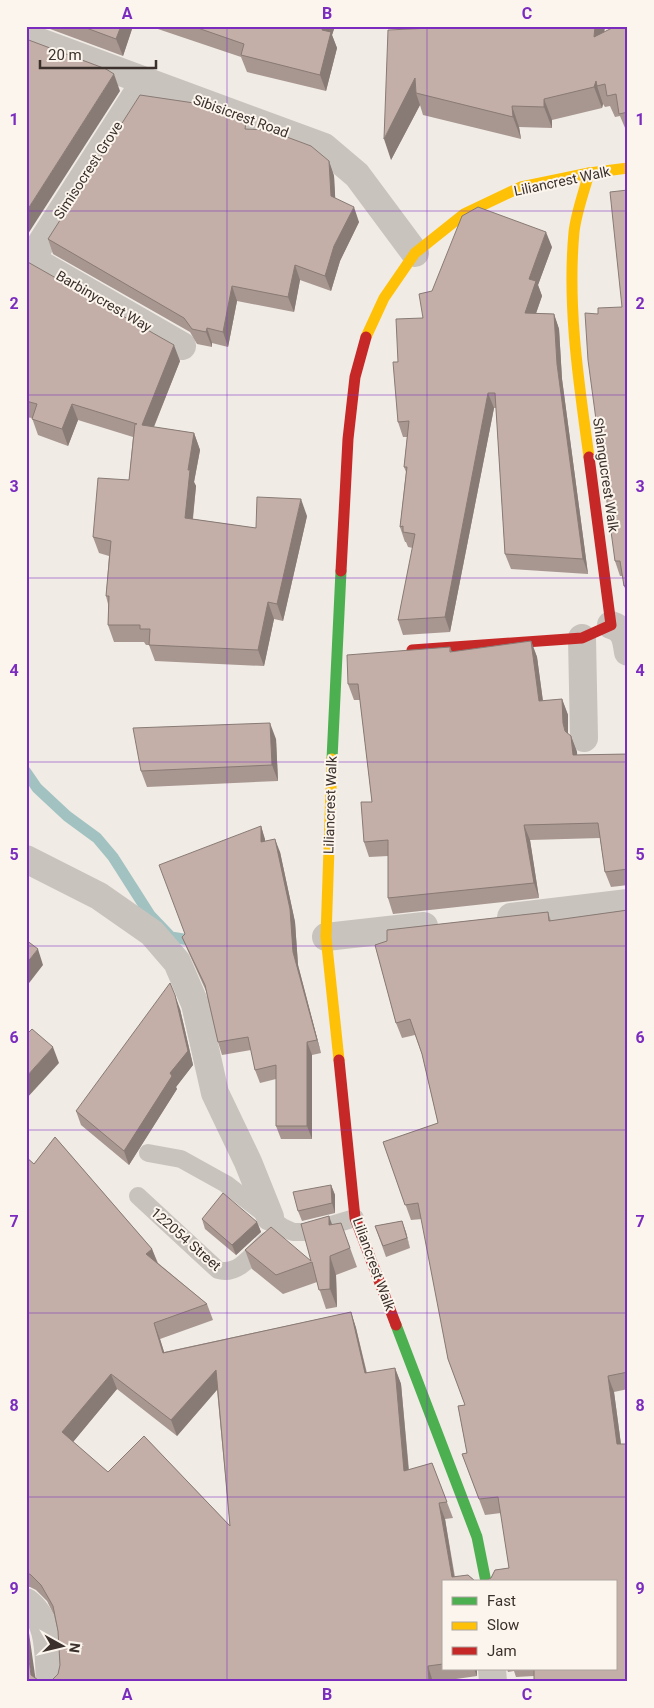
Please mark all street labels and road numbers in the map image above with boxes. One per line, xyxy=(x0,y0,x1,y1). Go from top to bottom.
street label: Sibisicrest Road xyxy=(191,91,291,141)
street label: Simisocrest Grove xyxy=(50,118,126,222)
street label: Liliancrest Walk xyxy=(512,163,612,199)
street label: Barbinycrest Way xyxy=(53,267,155,335)
street label: Shlangucrest Walk xyxy=(590,417,622,534)
street label: Liliancrest Walk xyxy=(320,755,340,854)
street label: 122054 Street xyxy=(148,1204,225,1274)
street label: Liliancrest Walk xyxy=(350,1215,399,1314)

